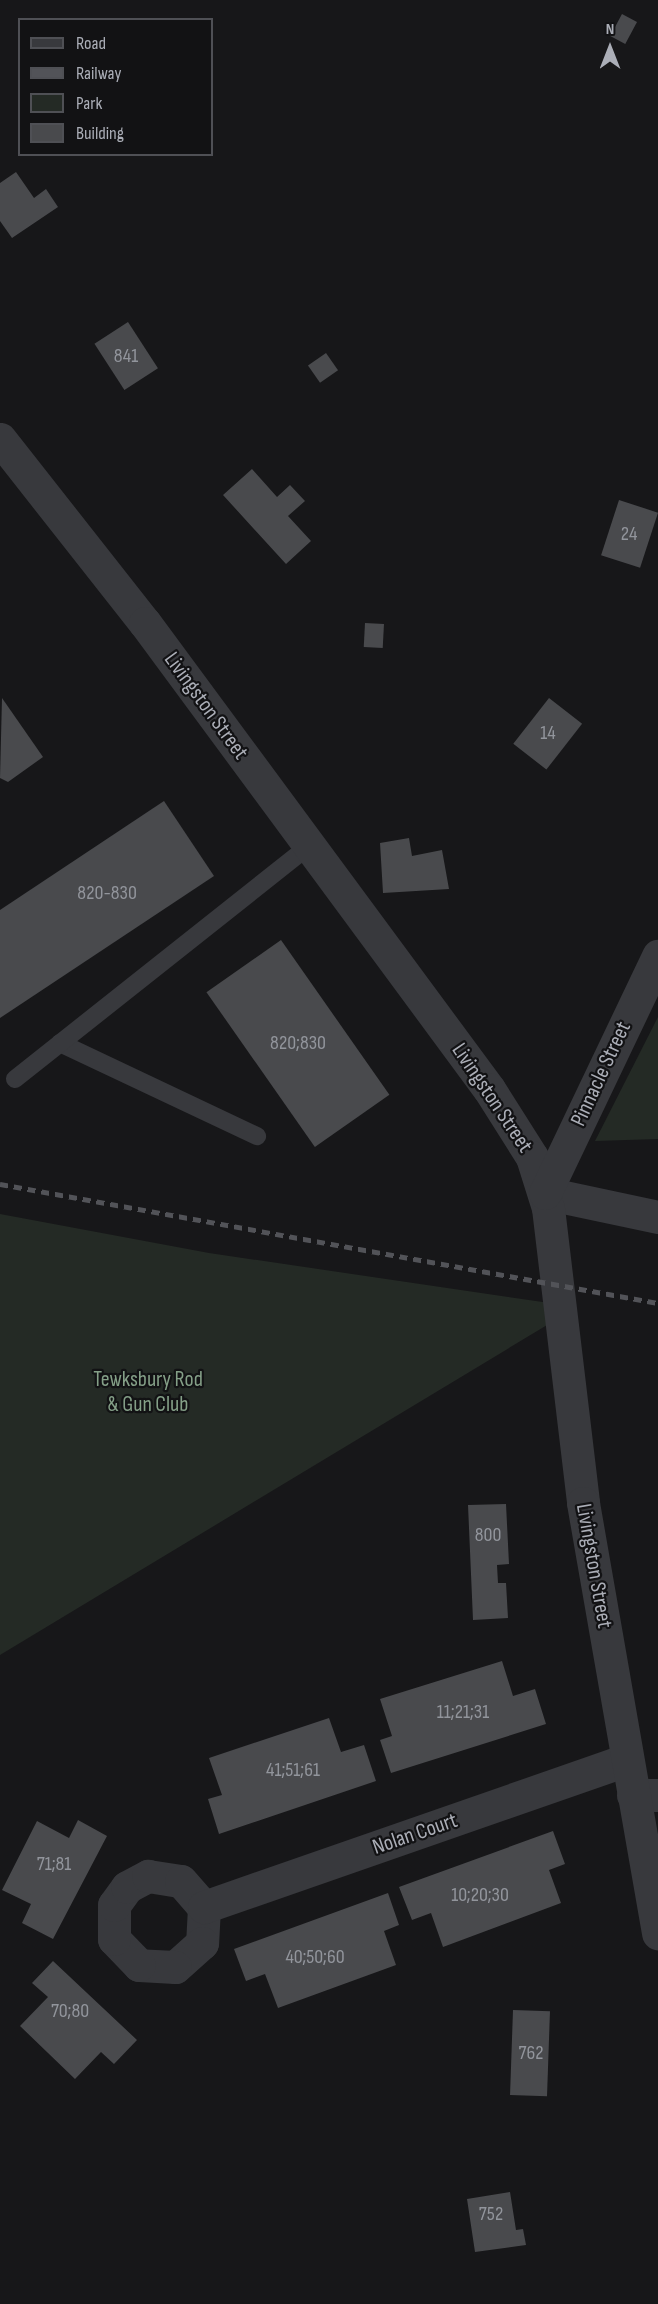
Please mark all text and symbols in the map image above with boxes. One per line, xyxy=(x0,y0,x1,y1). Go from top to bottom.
legend xyxy=(18,18,213,156)
north arrow xyxy=(580,18,640,78)
text: N xyxy=(606,20,614,39)
text: Road xyxy=(76,33,106,54)
text: Railway xyxy=(76,63,121,84)
text: Park xyxy=(76,93,102,114)
text: Building xyxy=(76,123,124,144)
house number: 841 xyxy=(114,344,138,368)
house number: 24 xyxy=(621,522,637,546)
street label: Livingston Street xyxy=(158,647,254,765)
house number: 14 xyxy=(540,721,556,745)
house number: 820-830 xyxy=(77,881,137,905)
street label: Pinnacle Street xyxy=(565,1018,637,1130)
house number: 820;830 xyxy=(270,1031,326,1055)
street label: Livingston Street xyxy=(446,1038,538,1158)
park label: Tewksbury Rod & Gun Club xyxy=(93,1366,203,1418)
street label: Livingston Street xyxy=(570,1502,618,1630)
house number: 800 xyxy=(475,1523,501,1547)
house number: 11;21;31 xyxy=(437,1700,489,1724)
house number: 41;51;61 xyxy=(266,1758,320,1782)
street label: Nolan Court xyxy=(369,1807,461,1861)
house number: 71;81 xyxy=(37,1852,71,1876)
house number: 10;20;30 xyxy=(451,1883,509,1907)
house number: 40;50;60 xyxy=(285,1945,345,1969)
house number: 70;80 xyxy=(51,1999,89,2023)
house number: 762 xyxy=(518,2041,544,2065)
house number: 752 xyxy=(479,2202,503,2226)

